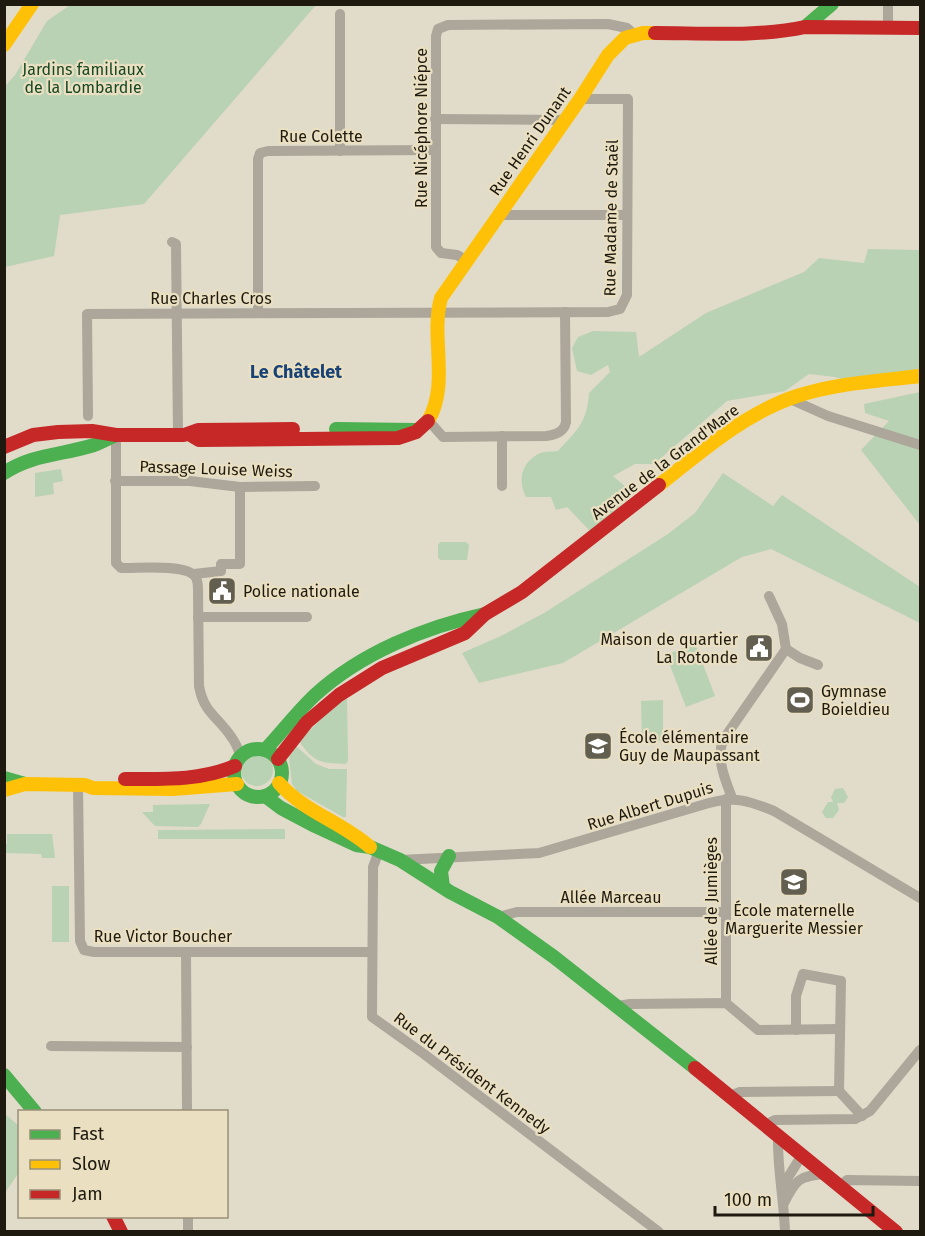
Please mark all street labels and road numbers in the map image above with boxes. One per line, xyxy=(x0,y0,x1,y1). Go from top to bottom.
street label: Rue Nicéphore Niépce xyxy=(412,48,431,208)
street label: Rue Henri Dunant xyxy=(485,83,575,199)
street label: Rue Colette xyxy=(279,127,363,146)
street label: Rue Madame de Staël xyxy=(600,139,622,297)
street label: Rue Charles Cros xyxy=(150,289,272,308)
street label: Avenue de la Grand'Mare xyxy=(587,400,743,524)
street label: Passage Louise Weiss xyxy=(139,457,293,481)
street label: Rue Albert Dupuis xyxy=(585,778,715,834)
street label: Allée de Jumièges xyxy=(702,837,721,965)
street label: Allée Marceau xyxy=(561,888,661,907)
street label: Rue Victor Boucher xyxy=(94,927,233,946)
street label: Rue du Président Kennedy xyxy=(390,1008,554,1138)

